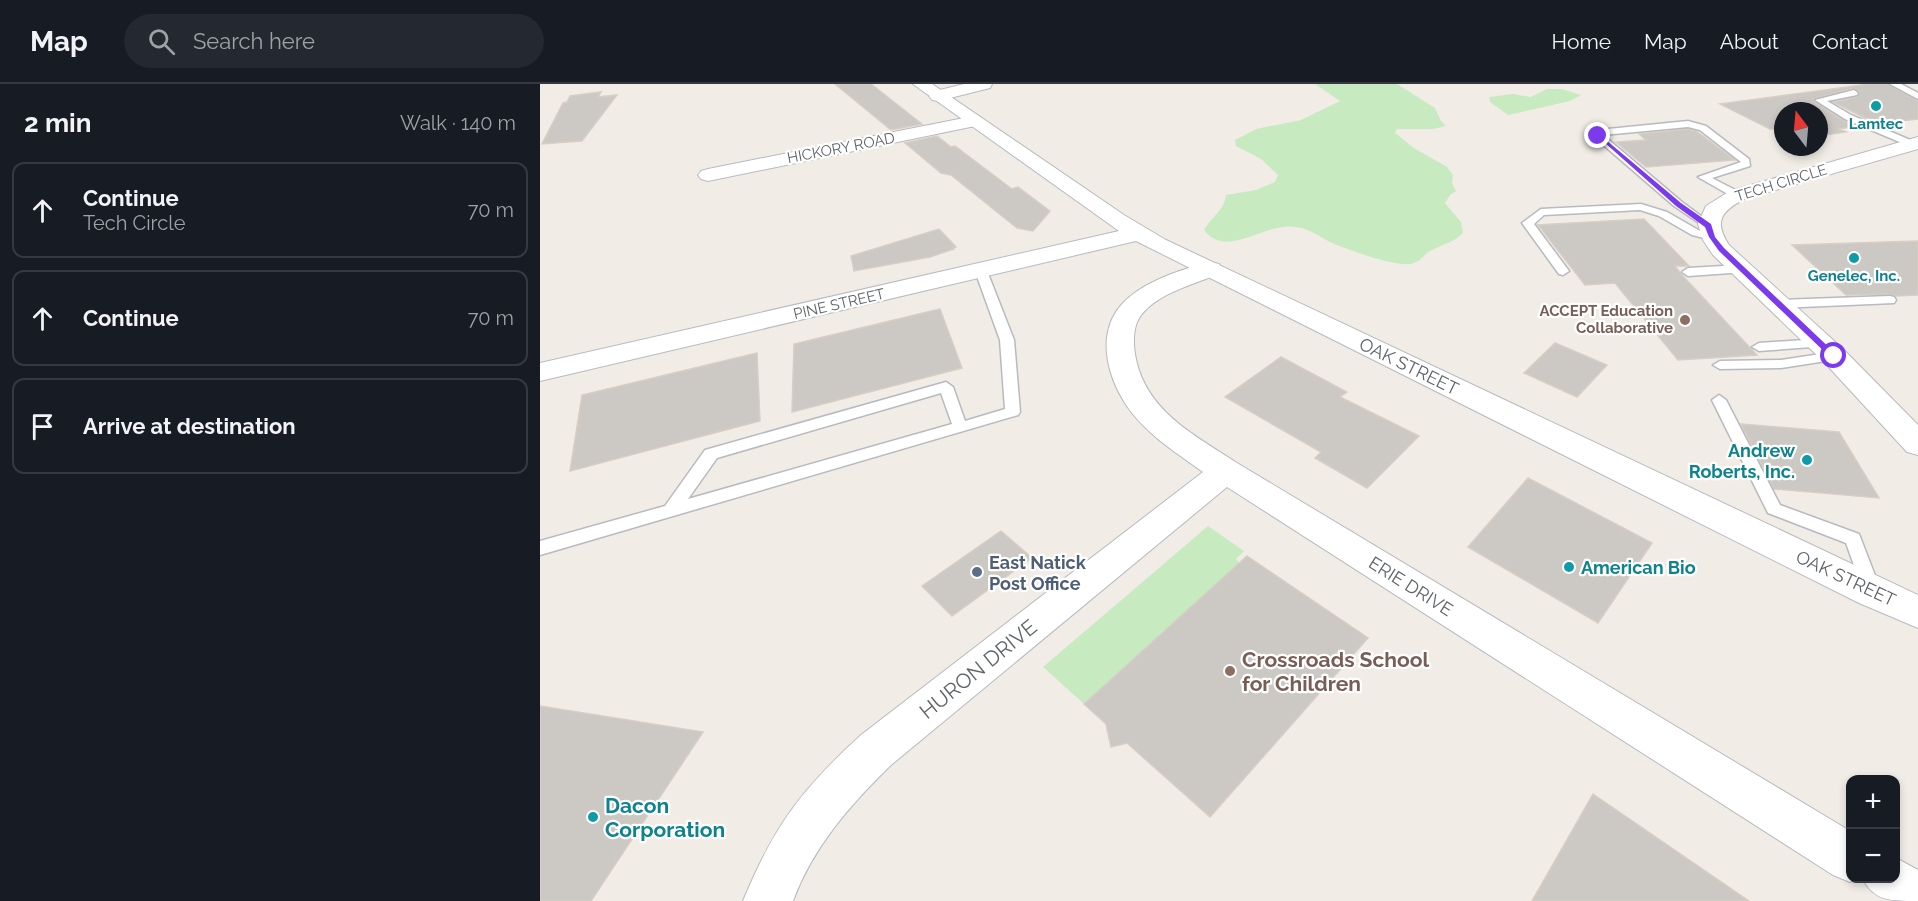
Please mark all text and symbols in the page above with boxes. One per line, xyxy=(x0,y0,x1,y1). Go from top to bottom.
search box xyxy=(124,14,544,68)
text: Map xyxy=(30,25,88,58)
icon: search xyxy=(145,25,178,58)
text: Search here xyxy=(193,28,315,54)
text: Home xyxy=(1552,29,1611,54)
text: Map xyxy=(1644,29,1687,54)
text: About xyxy=(1720,29,1779,54)
text: Contact xyxy=(1812,29,1888,54)
marker: Lamtec xyxy=(1869,99,1883,113)
north arrow xyxy=(1774,102,1828,156)
text: 2 min xyxy=(24,108,91,138)
text: Walk · 140 m xyxy=(400,111,516,135)
place label: Lamtec xyxy=(1849,115,1904,133)
route end xyxy=(1584,122,1610,148)
street label: HICKORY ROAD xyxy=(786,129,897,167)
street label: TECH CIRCLE xyxy=(1733,160,1829,206)
text: Continue xyxy=(83,185,179,211)
icon: ahead xyxy=(26,194,59,227)
text: 70 m xyxy=(468,198,514,222)
text: Tech Circle xyxy=(83,211,185,235)
marker: Genelec, Inc. xyxy=(1847,251,1861,265)
place label: Genelec, Inc. xyxy=(1808,267,1900,285)
street label: PINE STREET xyxy=(792,285,886,323)
icon: ahead xyxy=(26,302,59,335)
place label: ACCEPT Education Collaborative xyxy=(1540,302,1673,337)
text: Continue xyxy=(83,305,179,331)
text: 70 m xyxy=(468,306,514,330)
marker: ACCEPT Education Collaborative xyxy=(1678,313,1692,327)
street label: OAK STREET xyxy=(1356,333,1462,399)
route start xyxy=(1820,342,1846,368)
icon: arrive xyxy=(26,410,59,443)
text: Arrive at destination xyxy=(83,413,296,439)
place label: Andrew Roberts, Inc. xyxy=(1689,440,1796,482)
marker: Andrew Roberts, Inc. xyxy=(1800,453,1814,467)
street label: OAK STREET xyxy=(1793,546,1899,610)
place label: East Natick Post Office xyxy=(989,552,1087,594)
street label: ERIE DRIVE xyxy=(1365,552,1457,620)
place label: American Bio xyxy=(1581,557,1696,578)
marker: American Bio xyxy=(1562,560,1576,574)
marker: East Natick Post Office xyxy=(970,565,984,579)
street label: HURON DRIVE xyxy=(914,614,1042,724)
place label: Crossroads School for Children xyxy=(1242,647,1429,696)
marker: Crossroads School for Children xyxy=(1223,664,1237,678)
map controls xyxy=(1846,775,1900,883)
button: + xyxy=(1846,775,1900,829)
place label: Dacon Corporation xyxy=(605,793,725,842)
marker: Dacon Corporation xyxy=(586,810,600,824)
button: − xyxy=(1846,829,1900,883)

